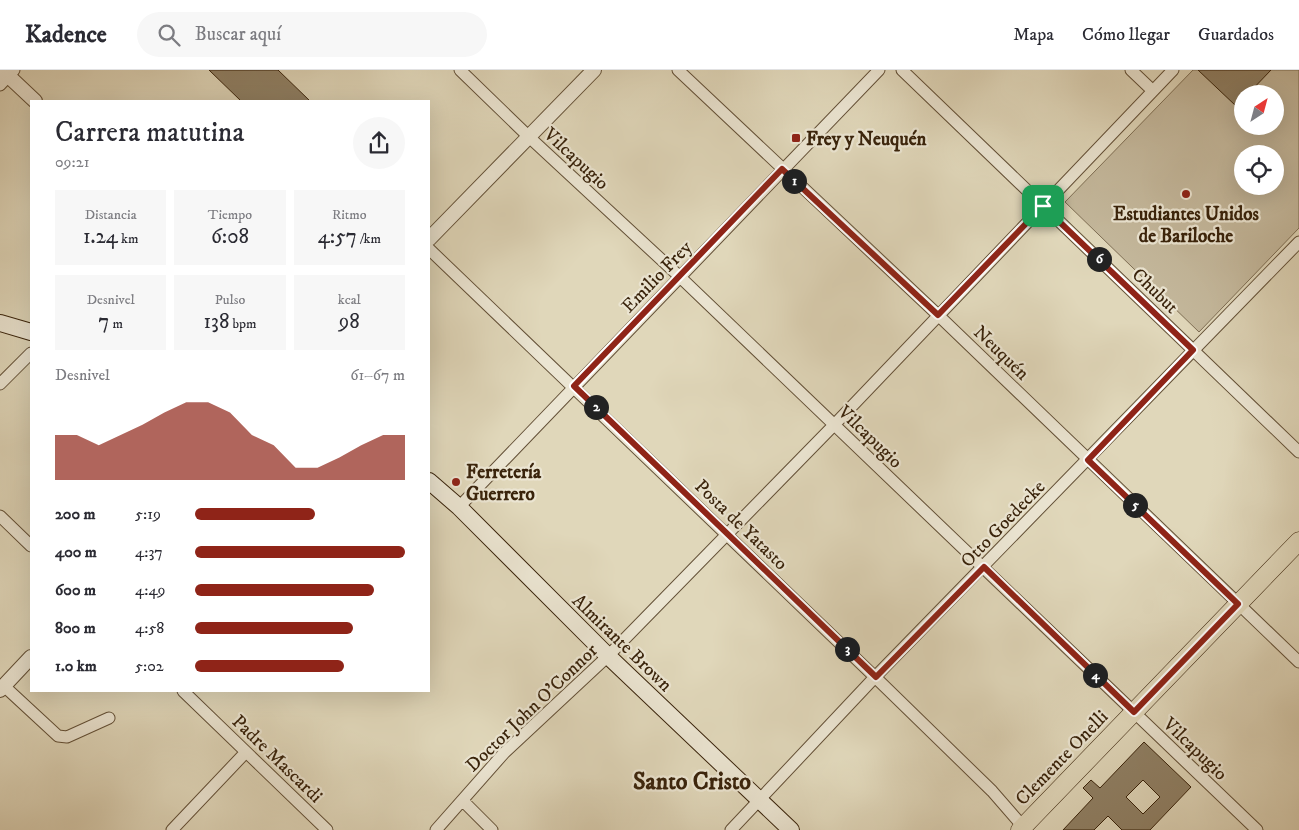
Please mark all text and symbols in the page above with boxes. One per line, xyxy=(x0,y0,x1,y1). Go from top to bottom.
search box xyxy=(137,12,487,57)
text: Kadence xyxy=(25,20,107,50)
icon: search xyxy=(155,21,183,49)
text: Buscar aquí xyxy=(195,23,281,46)
text: Mapa xyxy=(1013,24,1054,46)
text: Cómo llegar xyxy=(1082,24,1170,46)
text: Guardados xyxy=(1198,24,1274,46)
north arrow xyxy=(1234,85,1284,135)
map controls xyxy=(1234,85,1284,195)
text: Carrera matutina xyxy=(55,115,244,150)
button: share xyxy=(353,117,405,169)
street label: Vilcapugio xyxy=(538,122,613,195)
place label: Frey y Neuquén xyxy=(806,128,928,152)
marker: Frey y Neuquén xyxy=(790,132,802,144)
button: locate xyxy=(1234,145,1284,195)
text: 09:21 xyxy=(55,152,90,172)
pin: 1 xyxy=(782,168,806,194)
text: 1 xyxy=(792,172,797,190)
pin xyxy=(1022,185,1064,227)
marker: Estudiantes Unidos de Bariloche xyxy=(1180,188,1192,200)
icon: arrive xyxy=(1029,192,1057,220)
place label: Estudiantes Unidos de Bariloche xyxy=(1113,203,1260,248)
text: Distancia xyxy=(85,206,137,224)
text: Tiempo xyxy=(208,206,252,224)
text: Ritmo xyxy=(332,206,367,224)
text: 1.24 xyxy=(83,224,118,250)
text: 6:08 xyxy=(211,224,249,250)
text: 4:57 xyxy=(318,224,357,250)
text: km xyxy=(118,230,138,248)
text: /km xyxy=(357,230,381,248)
street label: Emilio Frey xyxy=(617,236,698,318)
pin: 6 xyxy=(1086,246,1112,272)
text: 6 xyxy=(1096,250,1103,268)
street label: Chubut xyxy=(1127,263,1183,319)
text: Desnivel xyxy=(87,291,135,309)
text: Pulso xyxy=(215,291,245,309)
text: kcal xyxy=(338,291,361,309)
text: 7 xyxy=(98,309,109,335)
text: 138 xyxy=(203,309,229,335)
text: 98 xyxy=(339,309,360,335)
text: m xyxy=(109,315,123,333)
text: bpm xyxy=(229,315,257,333)
street label: Neuquén xyxy=(968,321,1034,386)
text: Desnivel xyxy=(55,365,110,385)
text: 61–67 m xyxy=(350,365,405,385)
pin: 2 xyxy=(584,394,608,420)
text: 2 xyxy=(593,398,600,416)
street label: Vilcapugio xyxy=(832,400,907,473)
place label: Ferretería Guerrero xyxy=(466,461,542,506)
street label: Posta de Yatasto xyxy=(690,475,792,575)
marker: Ferretería Guerrero xyxy=(450,476,462,488)
street label: Otto Goedecke xyxy=(956,476,1050,572)
pin: 5 xyxy=(1122,492,1148,518)
text: 5 xyxy=(1132,496,1139,514)
text: 200 m xyxy=(55,504,96,524)
text: 5:19 xyxy=(135,504,161,524)
text: 400 m xyxy=(55,542,97,562)
text: 4:37 xyxy=(135,542,163,562)
text: 600 m xyxy=(55,580,96,600)
text: 4:49 xyxy=(135,580,166,600)
street label: Almirante Brown xyxy=(567,590,677,697)
text: 800 m xyxy=(55,618,96,638)
text: 4:58 xyxy=(135,618,164,638)
pin: 3 xyxy=(834,636,860,662)
street label: Doctor John O'Connor xyxy=(461,639,603,777)
text: 3 xyxy=(845,640,850,658)
text: 1.0 km xyxy=(55,656,97,676)
text: 5:02 xyxy=(135,656,164,676)
pin: 4 xyxy=(1082,662,1108,688)
text: 4 xyxy=(1091,666,1100,684)
street label: Clemente Onelli xyxy=(1011,706,1113,810)
street label: Padre Mascardi xyxy=(227,710,327,808)
street label: Vilcapugio xyxy=(1157,712,1232,785)
district label: Santo Cristo xyxy=(633,767,751,797)

